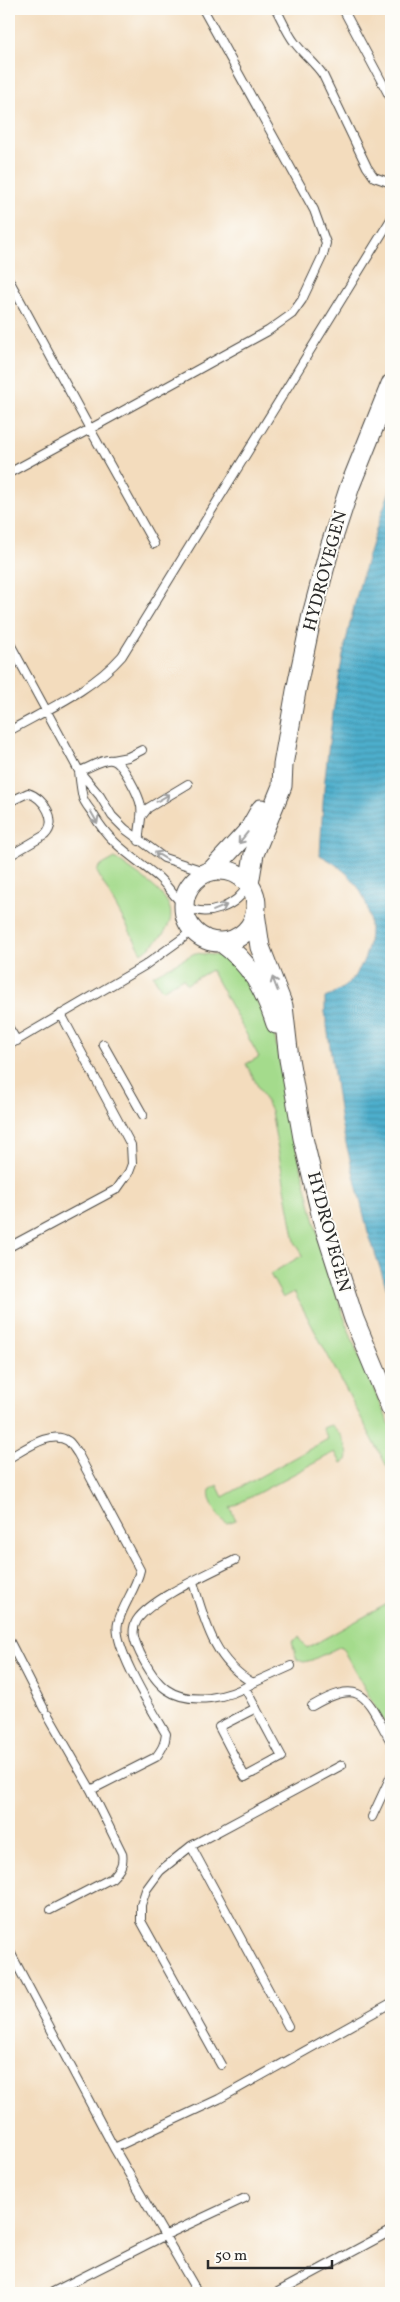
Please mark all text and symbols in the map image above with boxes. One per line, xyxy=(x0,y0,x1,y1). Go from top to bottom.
street label: HYDROVEGEN xyxy=(298,508,354,634)
one-way arrow xyxy=(155,793,169,803)
one-way arrow xyxy=(90,809,99,824)
one-way arrow xyxy=(237,831,248,844)
one-way arrow xyxy=(155,850,169,860)
one-way arrow xyxy=(212,903,227,913)
one-way arrow xyxy=(270,977,280,992)
street label: HYDROVEGEN xyxy=(300,1169,356,1295)
scale bar xyxy=(208,2237,331,2269)
text: 50 m xyxy=(215,2246,247,2267)

